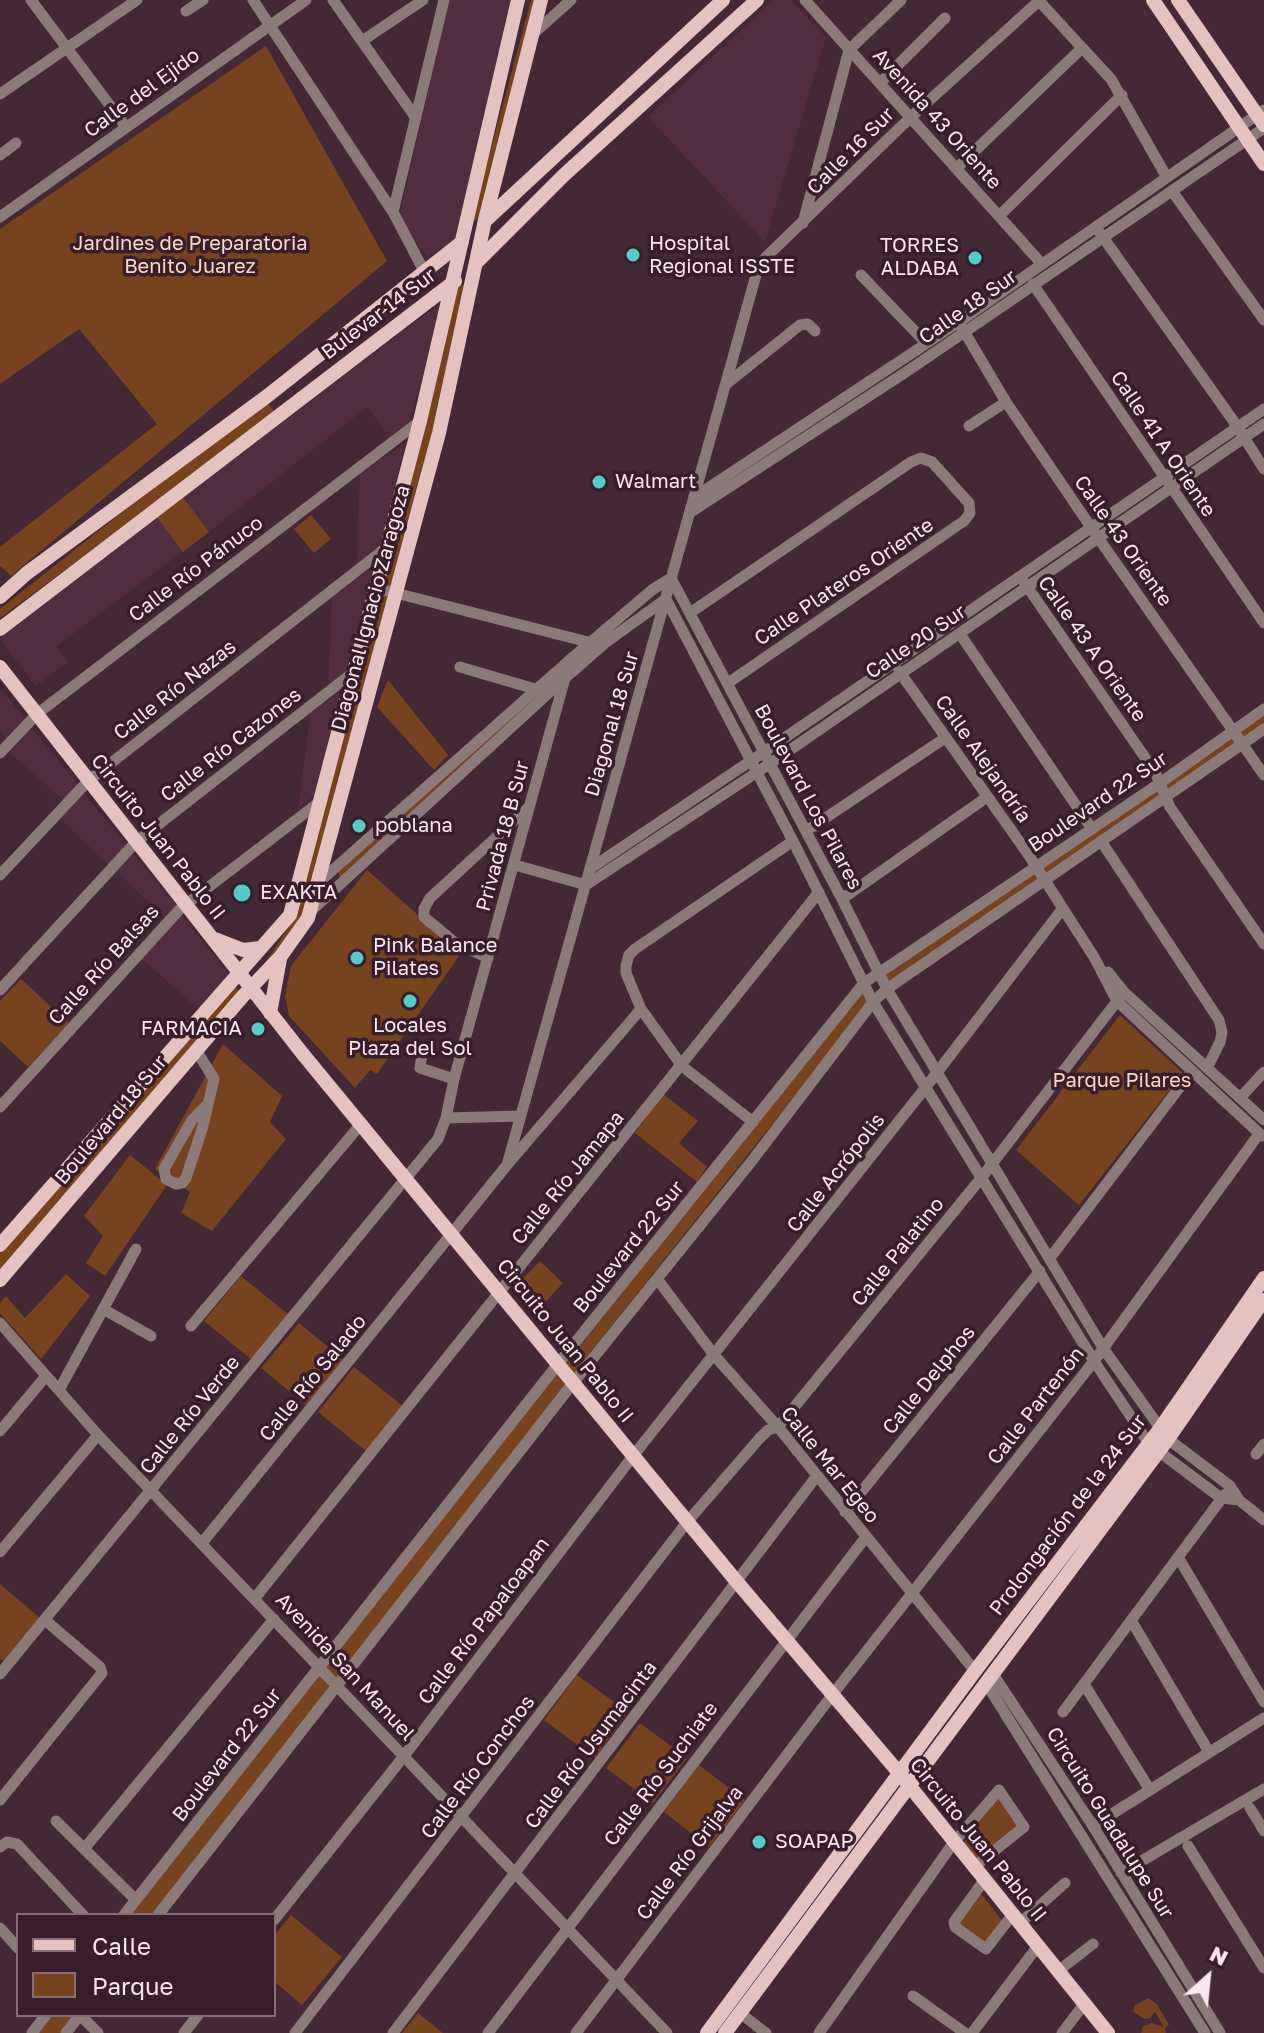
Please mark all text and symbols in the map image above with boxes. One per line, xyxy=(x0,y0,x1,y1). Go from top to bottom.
street label: Calle del Ejido xyxy=(80,43,204,143)
street label: Avenida 43 Oriente xyxy=(868,44,1006,194)
street label: Calle 16 Sur xyxy=(802,102,900,200)
park label: Jardines de Preparatoria Benito Juarez xyxy=(72,232,308,279)
place label: Hospital Regional ISSTE xyxy=(649,232,795,279)
place label: TORRES ALDABA xyxy=(880,234,959,281)
marker: Hospital Regional ISSTE xyxy=(624,246,642,264)
marker: TORRES ALDABA xyxy=(966,249,984,267)
street label: Bulevar 14 Sur xyxy=(317,263,441,365)
street label: Calle 18 Sur xyxy=(915,265,1021,349)
street label: Calle 41 A Oriente xyxy=(1105,367,1221,521)
place label: Walmart xyxy=(615,470,696,494)
street label: Calle 43 Oriente xyxy=(1069,471,1177,611)
marker: Walmart xyxy=(590,473,608,491)
street label: Diagonal Ignacio Zaragoza xyxy=(327,483,415,733)
street label: Calle Río Pánuco xyxy=(124,511,268,627)
street label: Calle Plateros Oriente xyxy=(750,513,938,651)
street label: Calle 43 A Oriente xyxy=(1033,571,1151,727)
street label: Calle 20 Sur xyxy=(861,600,971,684)
street label: Calle Río Nazas xyxy=(109,635,241,745)
street label: Diagonal 18 Sur xyxy=(580,649,644,799)
street label: Calle Río Cazones xyxy=(156,683,306,807)
street label: Calle Alejandría xyxy=(930,690,1036,828)
street label: Boulevard Los Pilares xyxy=(749,700,867,894)
street label: Boulevard 22 Sur xyxy=(1024,747,1172,857)
street label: Circuito Juan Pablo II xyxy=(86,749,230,925)
street label: Privada 18 B Sur xyxy=(471,758,535,914)
place label: poblana xyxy=(375,814,453,838)
marker: poblana xyxy=(350,817,368,835)
place label: EXAKTA xyxy=(260,881,337,905)
marker: EXAKTA xyxy=(231,882,253,904)
street label: Calle Río Balsas xyxy=(44,900,164,1030)
place label: Pink Balance Pilates xyxy=(373,934,497,981)
marker: Pink Balance Pilates xyxy=(348,949,366,967)
marker: Locales Plaza del Sol xyxy=(401,992,419,1010)
place label: Locales Plaza del Sol xyxy=(348,1014,472,1061)
place label: FARMACIA xyxy=(141,1017,242,1041)
marker: FARMACIA xyxy=(249,1020,267,1038)
street label: Boulevard 18 Sur xyxy=(50,1051,172,1189)
park label: Parque Pilares xyxy=(1053,1069,1191,1093)
street label: Calle Río Jamapa xyxy=(507,1106,629,1250)
street label: Calle Acrópolis xyxy=(782,1109,890,1237)
street label: Boulevard 22 Sur xyxy=(569,1176,689,1318)
street label: Calle Palatino xyxy=(847,1193,949,1311)
street label: Circuito Juan Pablo II xyxy=(491,1254,639,1428)
street label: Calle Río Salado xyxy=(255,1310,371,1446)
street label: Calle Delphos xyxy=(878,1321,980,1439)
street label: Calle Partenón xyxy=(983,1342,1089,1470)
street label: Calle Río Verde xyxy=(135,1351,245,1479)
street label: Calle Mar Egeo xyxy=(776,1402,884,1528)
street label: Prolongación de la 24 Sur xyxy=(985,1410,1151,1620)
street label: Calle Río Papaloapan xyxy=(413,1533,555,1709)
street label: Avenida San Manuel xyxy=(270,1588,420,1746)
street label: Calle Río Usumacinta xyxy=(520,1656,662,1834)
street label: Boulevard 22 Sur xyxy=(167,1684,287,1826)
street label: Calle Río Conchos xyxy=(416,1690,540,1844)
street label: Calle Río Suchiate xyxy=(599,1697,723,1851)
street label: Circuito Guadalupe Sur xyxy=(1041,1723,1179,1923)
street label: Circuito Juan Pablo II xyxy=(904,1753,1052,1927)
street label: Calle Río Grijalva xyxy=(632,1781,748,1925)
place label: SOAPAP xyxy=(775,1830,854,1854)
marker: SOAPAP xyxy=(750,1833,768,1851)
legend xyxy=(16,1913,276,2017)
text: Calle xyxy=(92,1931,151,1960)
north arrow xyxy=(1168,1937,1248,2017)
text: N xyxy=(1206,1939,1233,1971)
text: Parque xyxy=(92,1971,173,2000)

